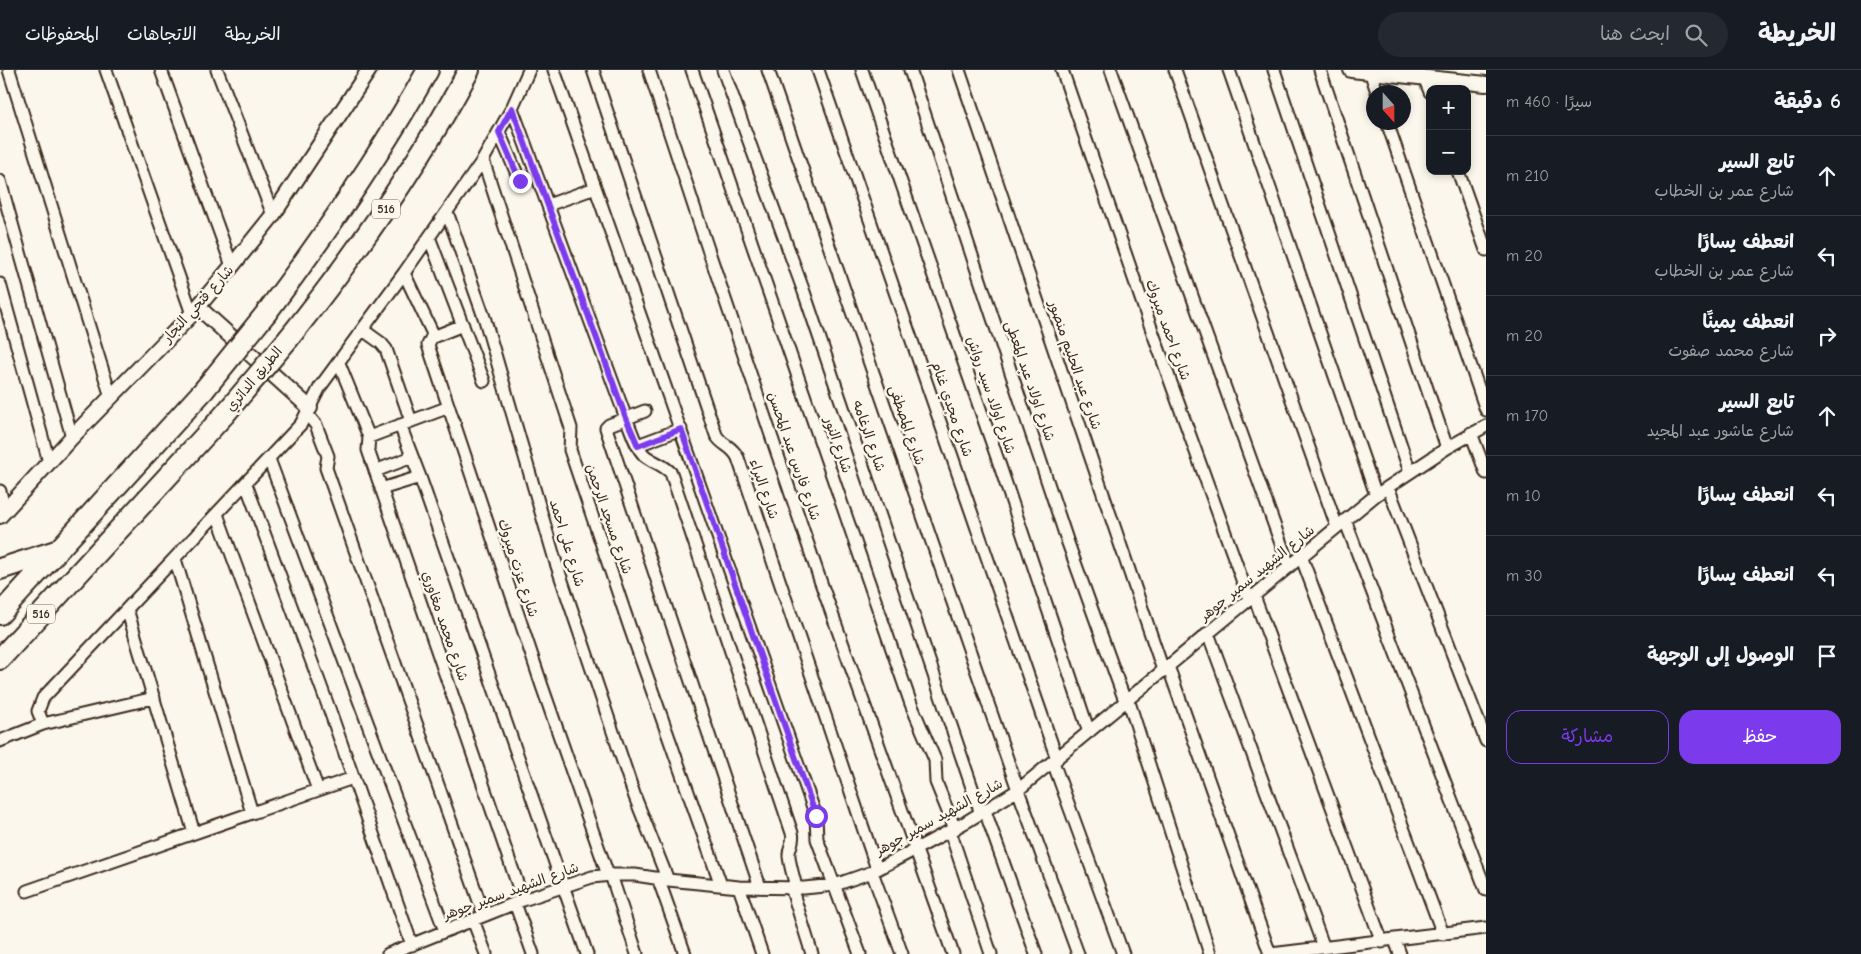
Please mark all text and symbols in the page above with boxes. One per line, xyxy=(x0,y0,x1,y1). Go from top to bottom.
search box xyxy=(1378,12,1728,57)
text: الخريطة xyxy=(1758,19,1836,47)
icon: search xyxy=(1682,21,1710,49)
text: ابحث هنا xyxy=(1600,23,1670,45)
text: المحفوظات xyxy=(25,24,99,45)
text: الاتجاهات xyxy=(127,24,197,45)
text: الخريطة xyxy=(225,24,281,45)
north arrow xyxy=(1366,85,1411,130)
map controls xyxy=(1426,85,1471,175)
button: + xyxy=(1426,85,1471,130)
text: 6 دقيقة xyxy=(1774,89,1841,113)
text: سيرًا · 460 m xyxy=(1506,93,1592,111)
button: − xyxy=(1426,130,1471,175)
text: تابع السير xyxy=(1720,151,1794,173)
icon: ahead xyxy=(1813,162,1841,190)
text: 210 m xyxy=(1506,167,1549,185)
route end xyxy=(509,170,532,193)
text: شارع عمر بن الخطاب xyxy=(1655,182,1794,200)
road number: 516 xyxy=(372,200,400,218)
text: انعطف يسارًا xyxy=(1697,231,1794,253)
icon: left xyxy=(1813,242,1841,270)
text: 20 m xyxy=(1506,247,1543,265)
street label: شارع فتحي النجار xyxy=(158,262,240,350)
text: شارع عمر بن الخطاب xyxy=(1655,262,1794,280)
street label: شارع احمد مبروك xyxy=(1141,277,1194,383)
street label: شارع عبد الحليم منصور xyxy=(1043,297,1105,432)
text: انعطف يمينًا xyxy=(1702,311,1794,333)
street label: شارع اولاد عبد المعطى xyxy=(1000,319,1059,444)
icon: right xyxy=(1813,322,1841,350)
text: 20 m xyxy=(1506,327,1543,345)
street label: شارع اولاد سيد رواش xyxy=(962,334,1019,456)
text: شارع محمد صفوت xyxy=(1668,342,1794,360)
street label: الطريق الدائري xyxy=(222,343,287,416)
street label: شارع مجدي غنام xyxy=(926,359,976,460)
street label: شارع المصطفى xyxy=(884,383,929,468)
street label: شارع فارس عبد المحسن xyxy=(763,389,824,523)
text: تابع السير xyxy=(1720,391,1794,413)
street label: شارع الرغامه xyxy=(848,398,889,474)
icon: ahead xyxy=(1813,402,1841,430)
text: 170 m xyxy=(1506,407,1548,425)
street label: شارع النور xyxy=(819,414,855,476)
text: شارع عاشور عبد المجيد xyxy=(1647,422,1794,440)
street label: شارع البراء xyxy=(745,457,782,522)
street label: شارع مسجد الرحمن xyxy=(581,462,636,577)
icon: left xyxy=(1813,482,1841,510)
text: انعطف يسارًا xyxy=(1697,484,1794,506)
text: 10 m xyxy=(1506,487,1541,505)
street label: شارع على احمد xyxy=(545,497,588,589)
street label: شارع عزت مبروك xyxy=(493,517,542,619)
street label: شارع الشهيد سمير جوهر xyxy=(1195,521,1318,626)
icon: left xyxy=(1813,562,1841,590)
text: انعطف يسارًا xyxy=(1697,564,1794,586)
text: 30 m xyxy=(1506,567,1542,585)
street label: شارع محمد مغاوري xyxy=(416,569,472,684)
road number: 516 xyxy=(27,604,55,624)
icon: arrive xyxy=(1813,642,1841,670)
text: الوصول إلى الوجهة xyxy=(1647,644,1794,666)
button: مشاركة xyxy=(1506,710,1669,764)
button: حفظ xyxy=(1679,710,1841,764)
street label: شارع الشهيد سمير جوهر xyxy=(872,775,1006,860)
route start xyxy=(805,805,828,828)
street label: شارع الشهيد سمير جوهر xyxy=(440,859,581,925)

